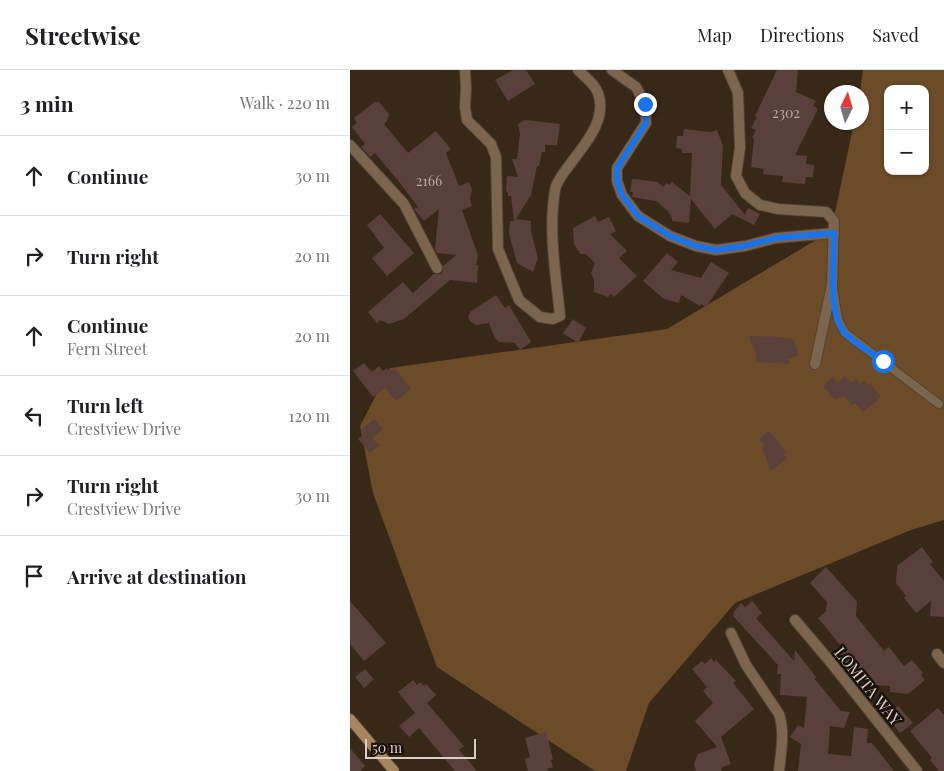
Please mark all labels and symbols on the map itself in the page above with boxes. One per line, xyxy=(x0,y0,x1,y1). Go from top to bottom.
north arrow xyxy=(824,85,869,130)
route end xyxy=(634,93,657,116)
house number: 2302 xyxy=(772,103,800,122)
house number: 2166 xyxy=(416,171,442,190)
route start xyxy=(872,350,895,373)
street label: LOMITA WAY xyxy=(830,642,907,730)
scale bar xyxy=(365,736,476,759)

